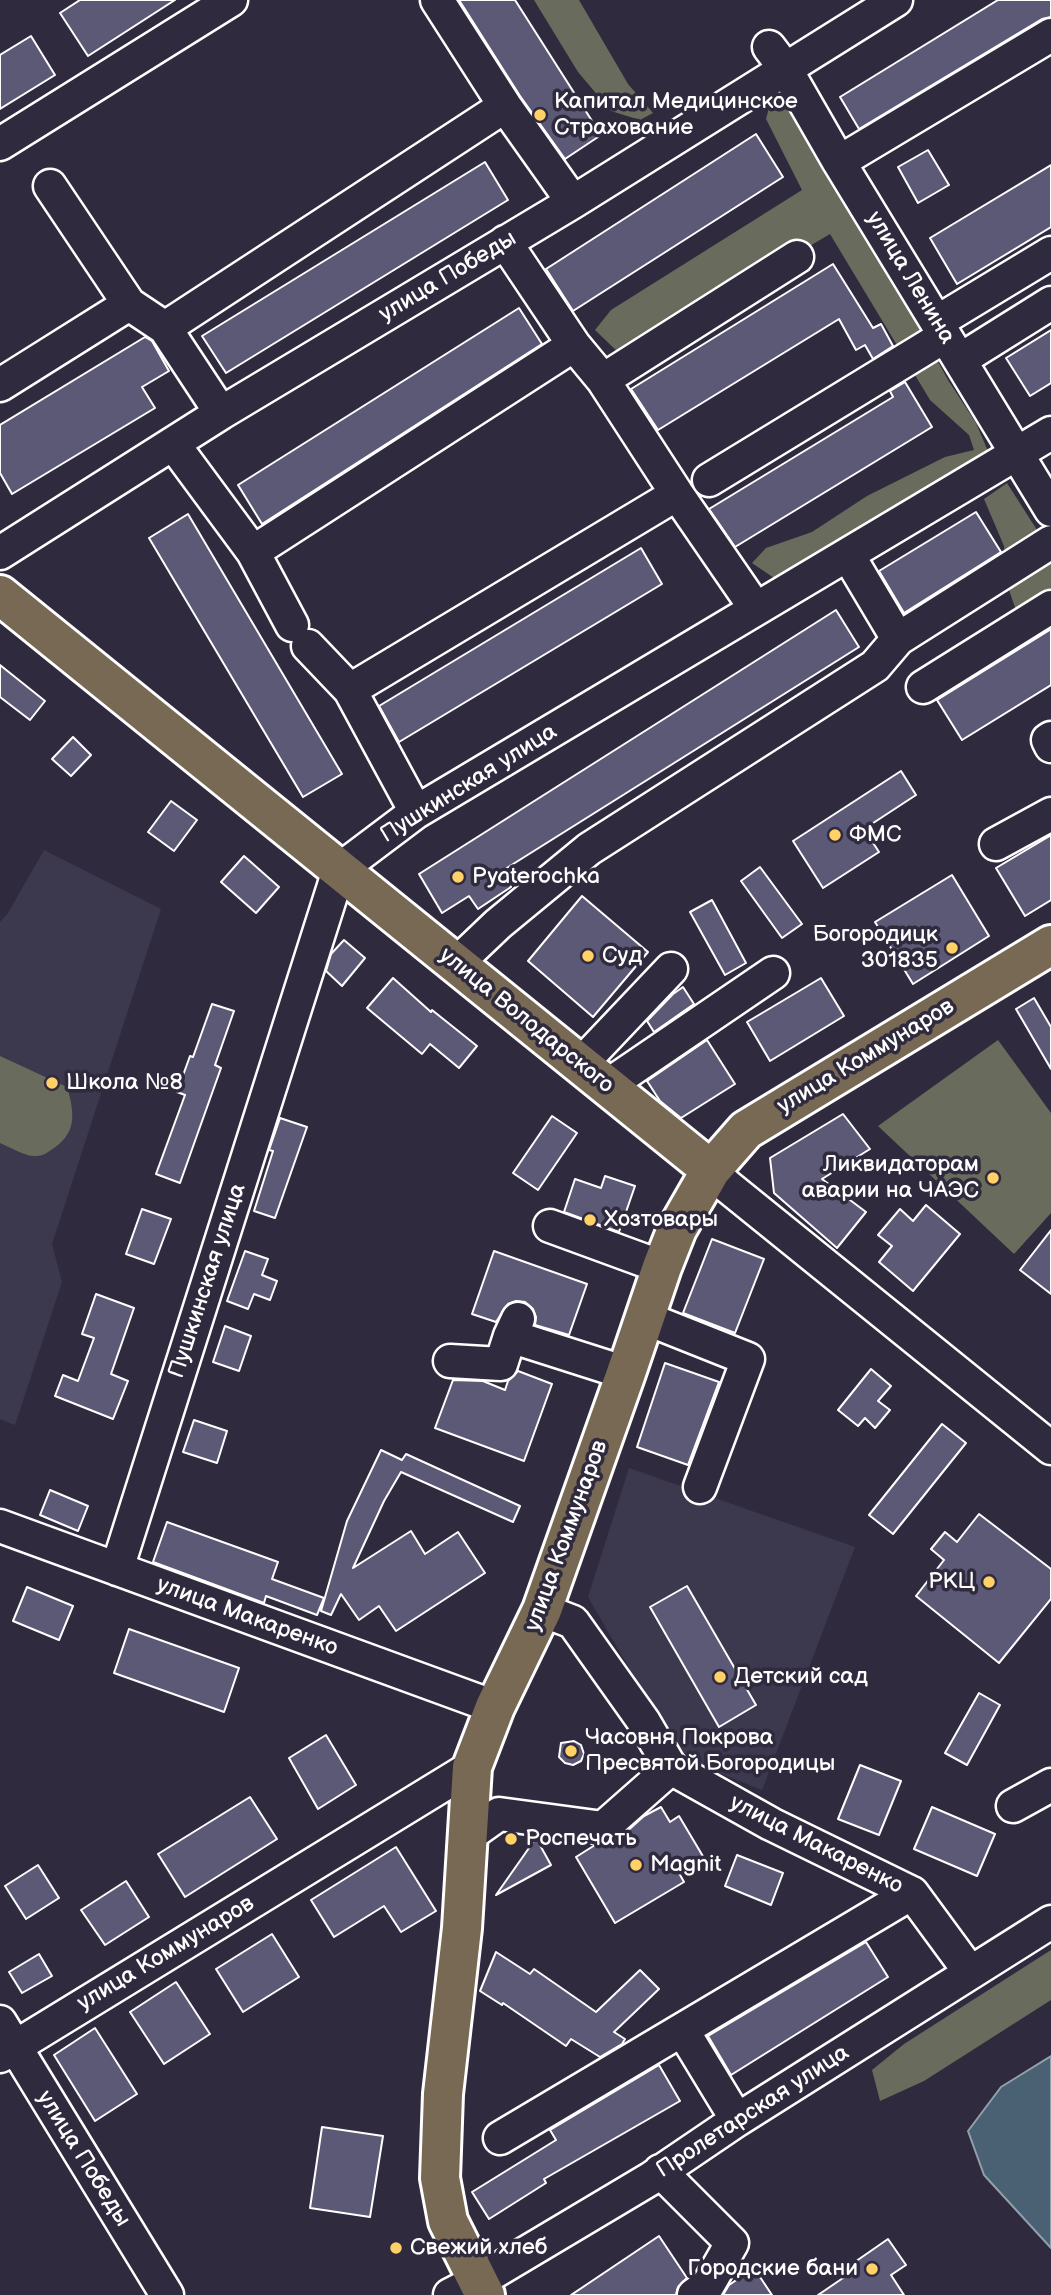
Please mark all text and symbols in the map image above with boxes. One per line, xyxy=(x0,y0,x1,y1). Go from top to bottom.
place label: Капитал Медицинское Страхование xyxy=(554,88,798,142)
marker: Капитал Медицинское Страхование xyxy=(532,107,548,123)
street label: улица Ленина xyxy=(860,207,960,349)
street label: улица Победы xyxy=(374,225,522,329)
street label: Пушкинская улица xyxy=(376,719,562,849)
place label: ФМС xyxy=(849,821,902,849)
marker: ФМС xyxy=(827,827,843,843)
place label: Pyaterochka xyxy=(472,863,600,891)
marker: Pyaterochka xyxy=(450,869,466,885)
place label: Богородицк 301835 xyxy=(813,921,938,975)
marker: Богородицк 301835 xyxy=(944,940,960,956)
street label: улица Володарского xyxy=(433,942,619,1100)
place label: Суд xyxy=(602,942,642,970)
marker: Суд xyxy=(580,948,596,964)
street label: улица Коммунаров xyxy=(773,993,959,1121)
place label: Школа №8 xyxy=(66,1069,183,1097)
marker: Школа №8 xyxy=(44,1075,60,1091)
place label: Ликвидаторам аварии на ЧАЭС xyxy=(802,1151,979,1205)
marker: Ликвидаторам аварии на ЧАЭС xyxy=(985,1170,1001,1186)
street label: Пушкинская улица xyxy=(164,1180,252,1382)
place label: Хозтовары xyxy=(604,1206,718,1234)
marker: Хозтовары xyxy=(582,1212,598,1228)
street label: улица Коммунаров xyxy=(520,1437,614,1635)
place label: РКЦ xyxy=(928,1568,975,1596)
street label: улица Макаренко xyxy=(153,1571,341,1663)
marker: РКЦ xyxy=(981,1574,997,1590)
place label: Детский сад xyxy=(734,1663,868,1691)
marker: Детский сад xyxy=(712,1669,728,1685)
place label: Часовня Покрова Пресвятой Богородицы xyxy=(585,1724,835,1778)
marker: Часовня Покрова Пресвятой Богородицы xyxy=(563,1743,579,1759)
street label: улица Макаренко xyxy=(725,1789,907,1901)
place label: Роспечать xyxy=(525,1825,637,1853)
marker: Роспечать xyxy=(503,1831,519,1847)
place label: Magnit xyxy=(650,1851,722,1879)
marker: Magnit xyxy=(628,1857,644,1873)
street label: улица Коммунаров xyxy=(73,1890,259,2018)
street label: Пролетарская улица xyxy=(652,2039,854,2185)
street label: улица Победы xyxy=(30,2086,136,2232)
place label: Свежий хлеб xyxy=(410,2234,547,2262)
marker: Свежий хлеб xyxy=(388,2240,404,2256)
place label: Городские бани xyxy=(688,2255,858,2283)
marker: Городские бани xyxy=(864,2261,880,2277)

